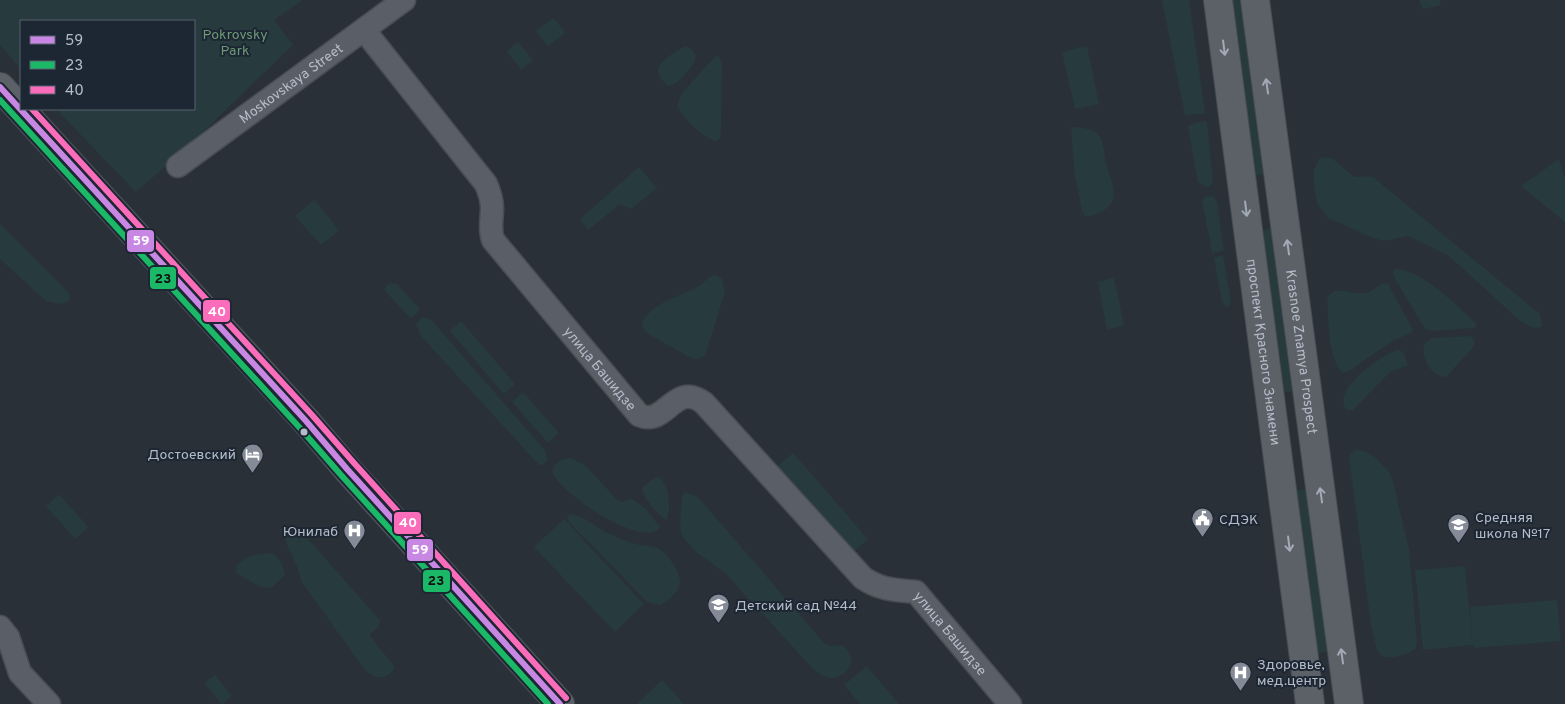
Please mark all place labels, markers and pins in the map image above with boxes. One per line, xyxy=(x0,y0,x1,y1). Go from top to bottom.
unlabelled marker xyxy=(299,427,309,437)
hotel icon: Достоевский xyxy=(240,442,264,473)
place label: Достоевский xyxy=(148,447,236,464)
public building icon: СДЭК xyxy=(1191,507,1215,538)
place label: Средняя школа №17 xyxy=(1475,510,1550,543)
place label: СДЭК xyxy=(1219,512,1258,529)
school or university icon: Средняя школа №17 xyxy=(1447,513,1471,544)
hospital icon: Юнилаб xyxy=(342,519,366,550)
place label: Юнилаб xyxy=(283,524,338,541)
school or university icon: Детский сад №44 xyxy=(707,593,731,624)
place label: Детский сад №44 xyxy=(735,598,857,615)
place label: Здоровье, мед.центр xyxy=(1257,657,1326,690)
hospital icon: Здоровье, мед.центр xyxy=(1229,660,1253,691)

